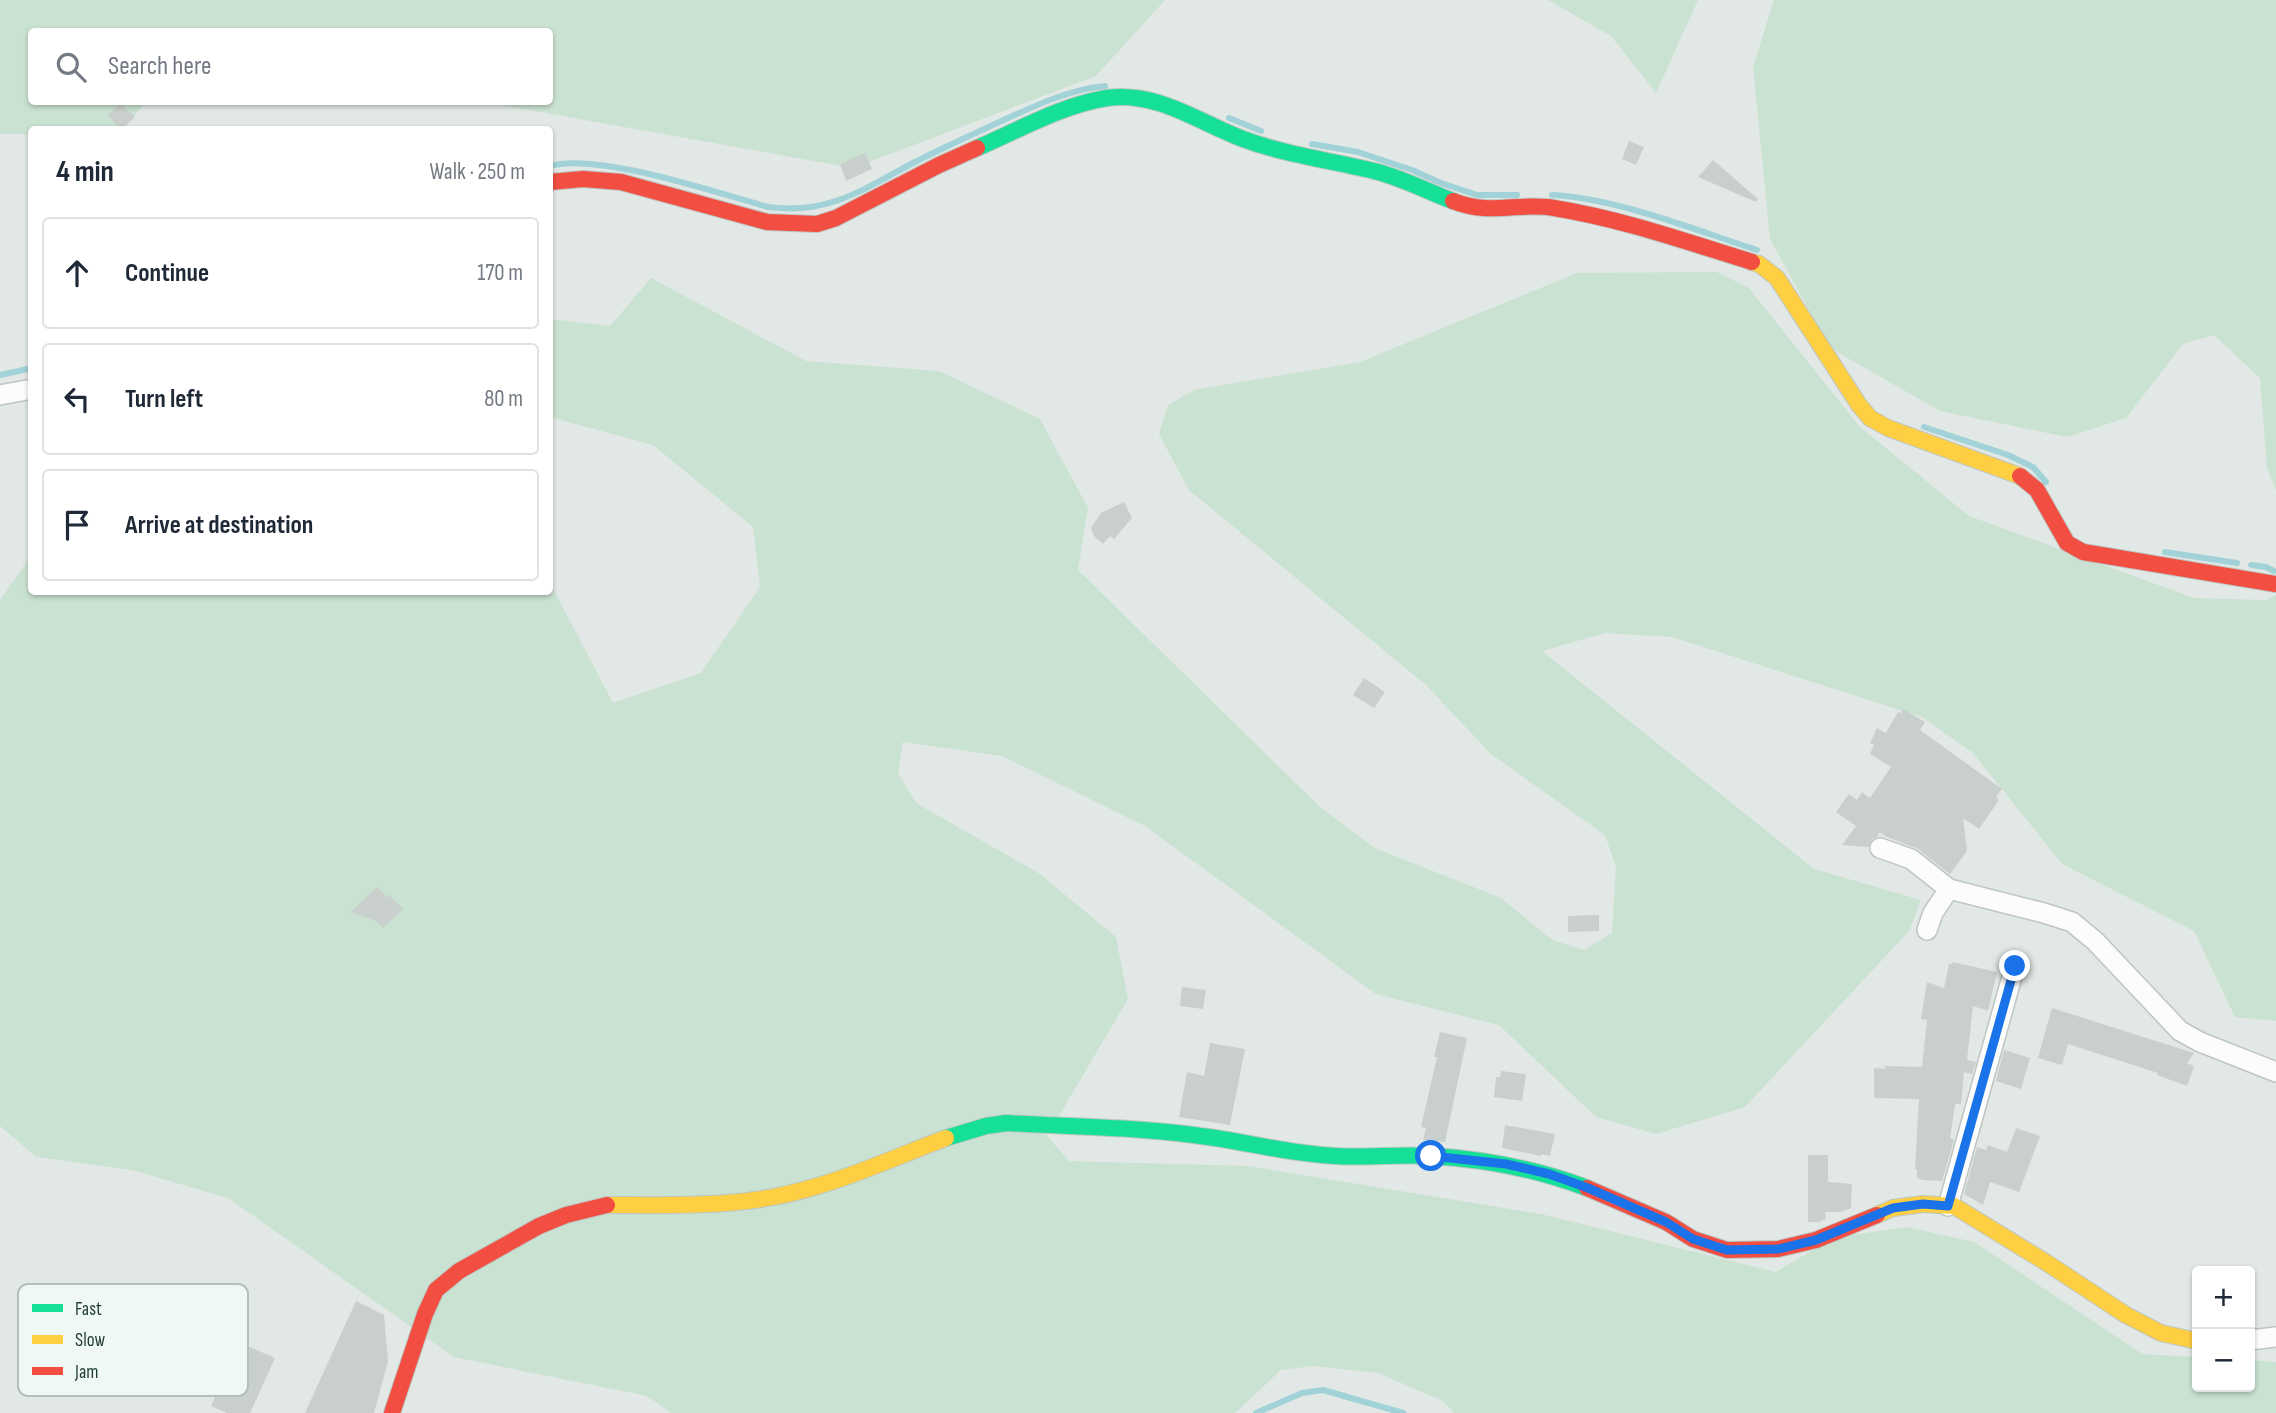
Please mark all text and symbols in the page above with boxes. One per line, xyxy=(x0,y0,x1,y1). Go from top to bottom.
search box xyxy=(28,28,553,105)
icon: search xyxy=(52,48,90,86)
text: Search here xyxy=(108,51,211,82)
text: 4 min xyxy=(56,154,114,190)
text: Walk · 250 m xyxy=(429,158,525,186)
icon: ahead xyxy=(58,254,96,292)
text: Continue xyxy=(125,258,209,289)
text: 170 m xyxy=(477,259,523,287)
icon: left xyxy=(58,380,96,418)
text: Turn left xyxy=(125,384,203,415)
text: 80 m xyxy=(484,385,523,413)
icon: arrive xyxy=(58,506,96,544)
text: Arrive at destination xyxy=(125,510,313,541)
route end xyxy=(1999,950,2030,981)
route start xyxy=(1415,1140,1446,1171)
map controls xyxy=(2192,1266,2255,1392)
button: + xyxy=(2192,1266,2255,1329)
legend xyxy=(18,1284,248,1396)
text: Fast xyxy=(75,1298,102,1321)
text: Slow xyxy=(75,1329,105,1352)
button: − xyxy=(2192,1329,2255,1392)
text: Jam xyxy=(74,1361,98,1384)

